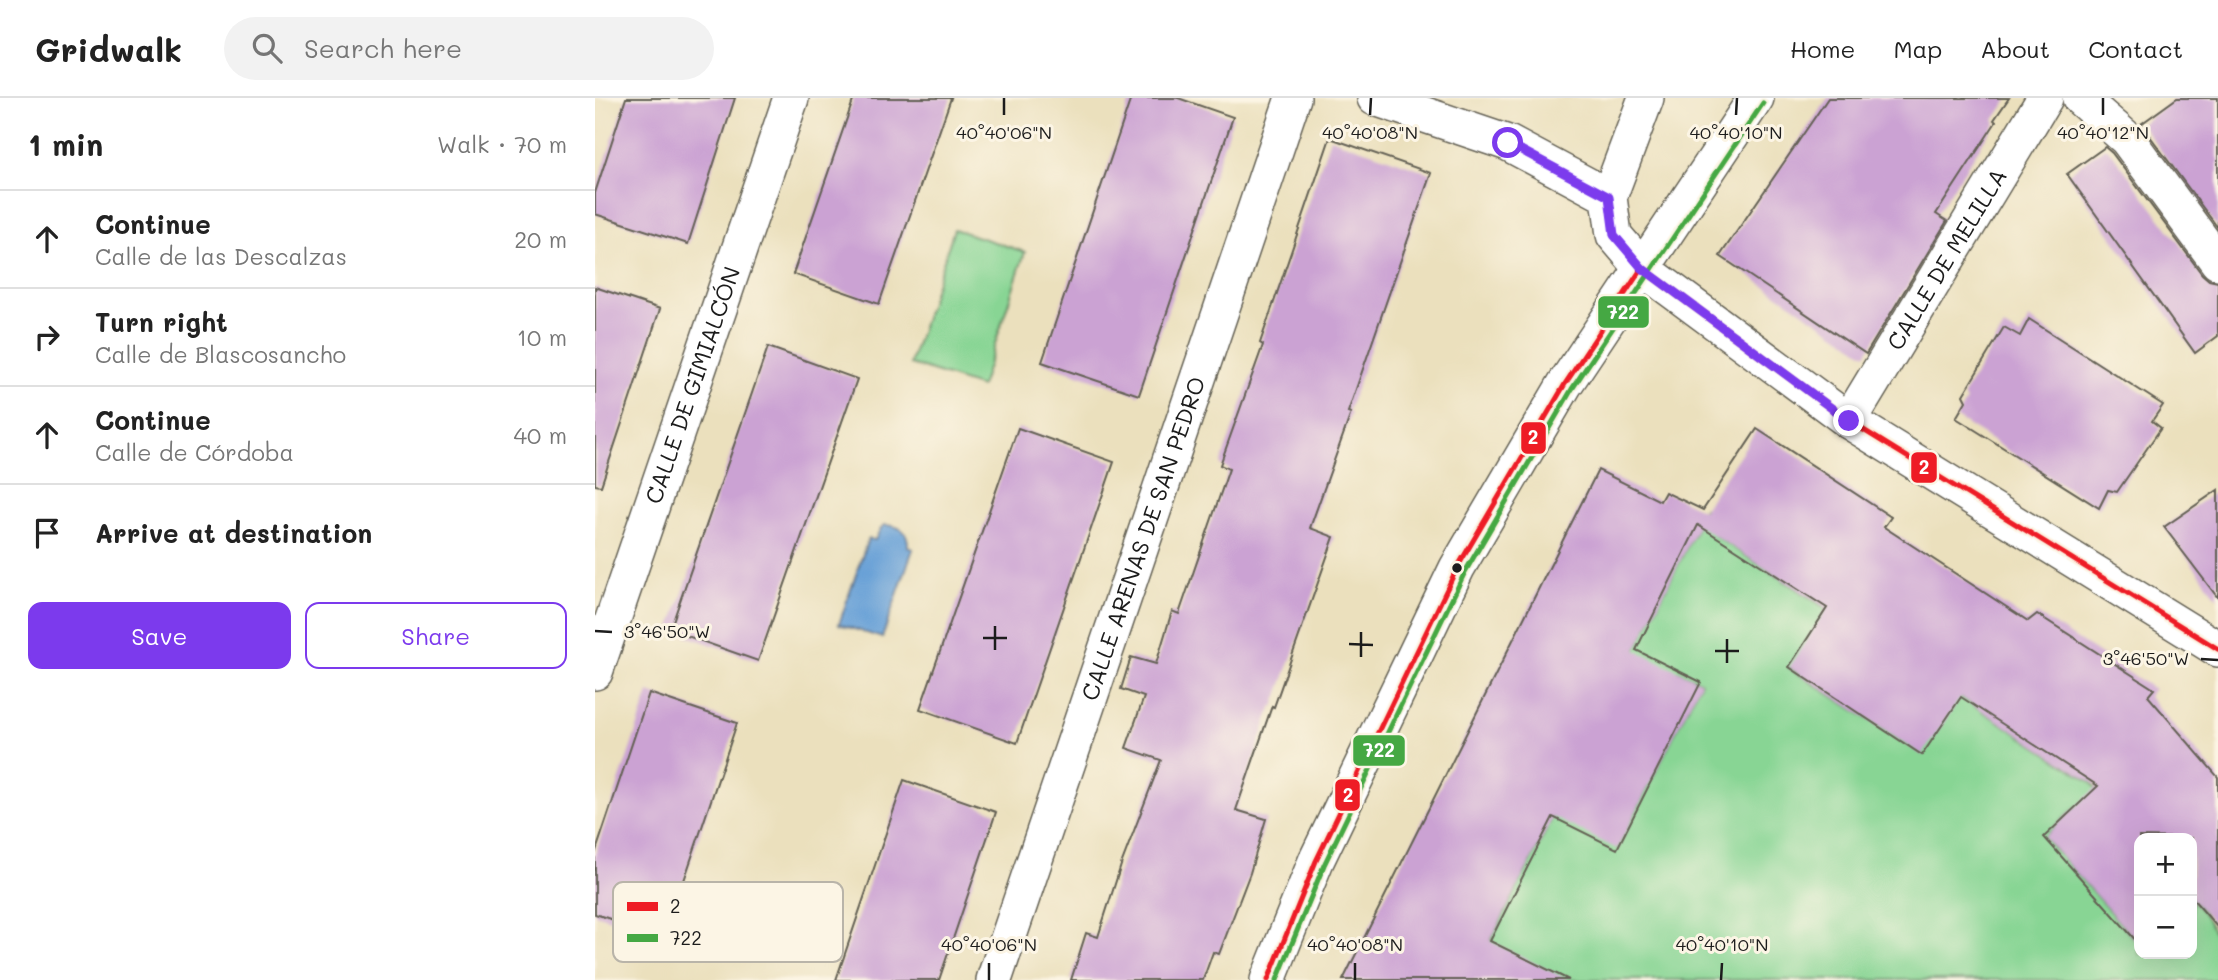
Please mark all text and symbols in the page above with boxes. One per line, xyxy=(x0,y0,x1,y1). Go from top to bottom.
search box xyxy=(224,17,714,80)
text: Gridwalk xyxy=(35,27,182,70)
icon: search xyxy=(248,29,286,67)
text: Search here xyxy=(304,31,462,65)
text: Home xyxy=(1790,33,1855,64)
text: Map xyxy=(1893,33,1942,64)
text: About xyxy=(1980,33,2050,64)
text: Contact xyxy=(2088,33,2183,64)
text: 40°40'06"N xyxy=(956,120,1052,144)
text: 40°40'08"N xyxy=(1322,120,1418,144)
text: 40°40'10"N xyxy=(1689,120,1783,144)
text: 40°40'12"N xyxy=(2057,120,2149,144)
text: 1 min xyxy=(28,124,103,164)
route start xyxy=(1492,127,1523,158)
text: Walk · 70 m xyxy=(437,129,567,159)
street label: CALLE DE MELILLA xyxy=(1880,162,2013,355)
text: Continue xyxy=(95,207,211,241)
icon: ahead xyxy=(28,220,66,258)
text: 20 m xyxy=(514,224,567,254)
text: Calle de las Descalzas xyxy=(95,241,347,271)
street label: CALLE DE GIMIALCÓN xyxy=(638,262,746,507)
line badge: 722 xyxy=(1597,295,1650,329)
text: 722 xyxy=(1607,299,1639,324)
text: Turn right xyxy=(95,305,228,339)
icon: right xyxy=(28,318,66,356)
text: 10 m xyxy=(517,322,567,352)
text: Calle de Blascosancho xyxy=(95,339,346,369)
street label: CALLE ARENAS DE SAN PEDRO xyxy=(1074,373,1211,704)
text: Continue xyxy=(95,403,211,437)
route end xyxy=(1833,405,1864,436)
icon: ahead xyxy=(28,416,66,454)
text: 40 m xyxy=(514,420,567,450)
line badge: 2 xyxy=(1520,421,1547,455)
text: 2 xyxy=(1528,424,1538,449)
text: Calle de Córdoba xyxy=(95,437,294,467)
line badge: 2 xyxy=(1910,451,1938,484)
text: 2 xyxy=(1919,454,1929,479)
icon: arrive xyxy=(28,514,66,552)
text: Arrive at destination xyxy=(95,516,372,550)
unlabelled marker xyxy=(1450,561,1464,575)
button: Save xyxy=(28,602,291,669)
button: Share xyxy=(305,602,567,669)
text: 3°46'50"W xyxy=(624,619,710,643)
text: 3°46'50"W xyxy=(2103,646,2189,670)
line badge: 722 xyxy=(1352,734,1406,767)
text: 722 xyxy=(1363,737,1395,762)
line badge: 2 xyxy=(1334,778,1361,812)
text: 2 xyxy=(1343,782,1353,807)
map controls xyxy=(2134,833,2197,959)
button: + xyxy=(2134,833,2197,896)
legend xyxy=(613,882,843,962)
text: 2 xyxy=(670,893,681,918)
button: − xyxy=(2134,896,2197,959)
text: 722 xyxy=(670,925,702,950)
text: 40°40'06"N xyxy=(941,932,1037,956)
text: 40°40'08"N xyxy=(1307,932,1403,956)
text: 40°40'10"N xyxy=(1675,932,1769,956)

